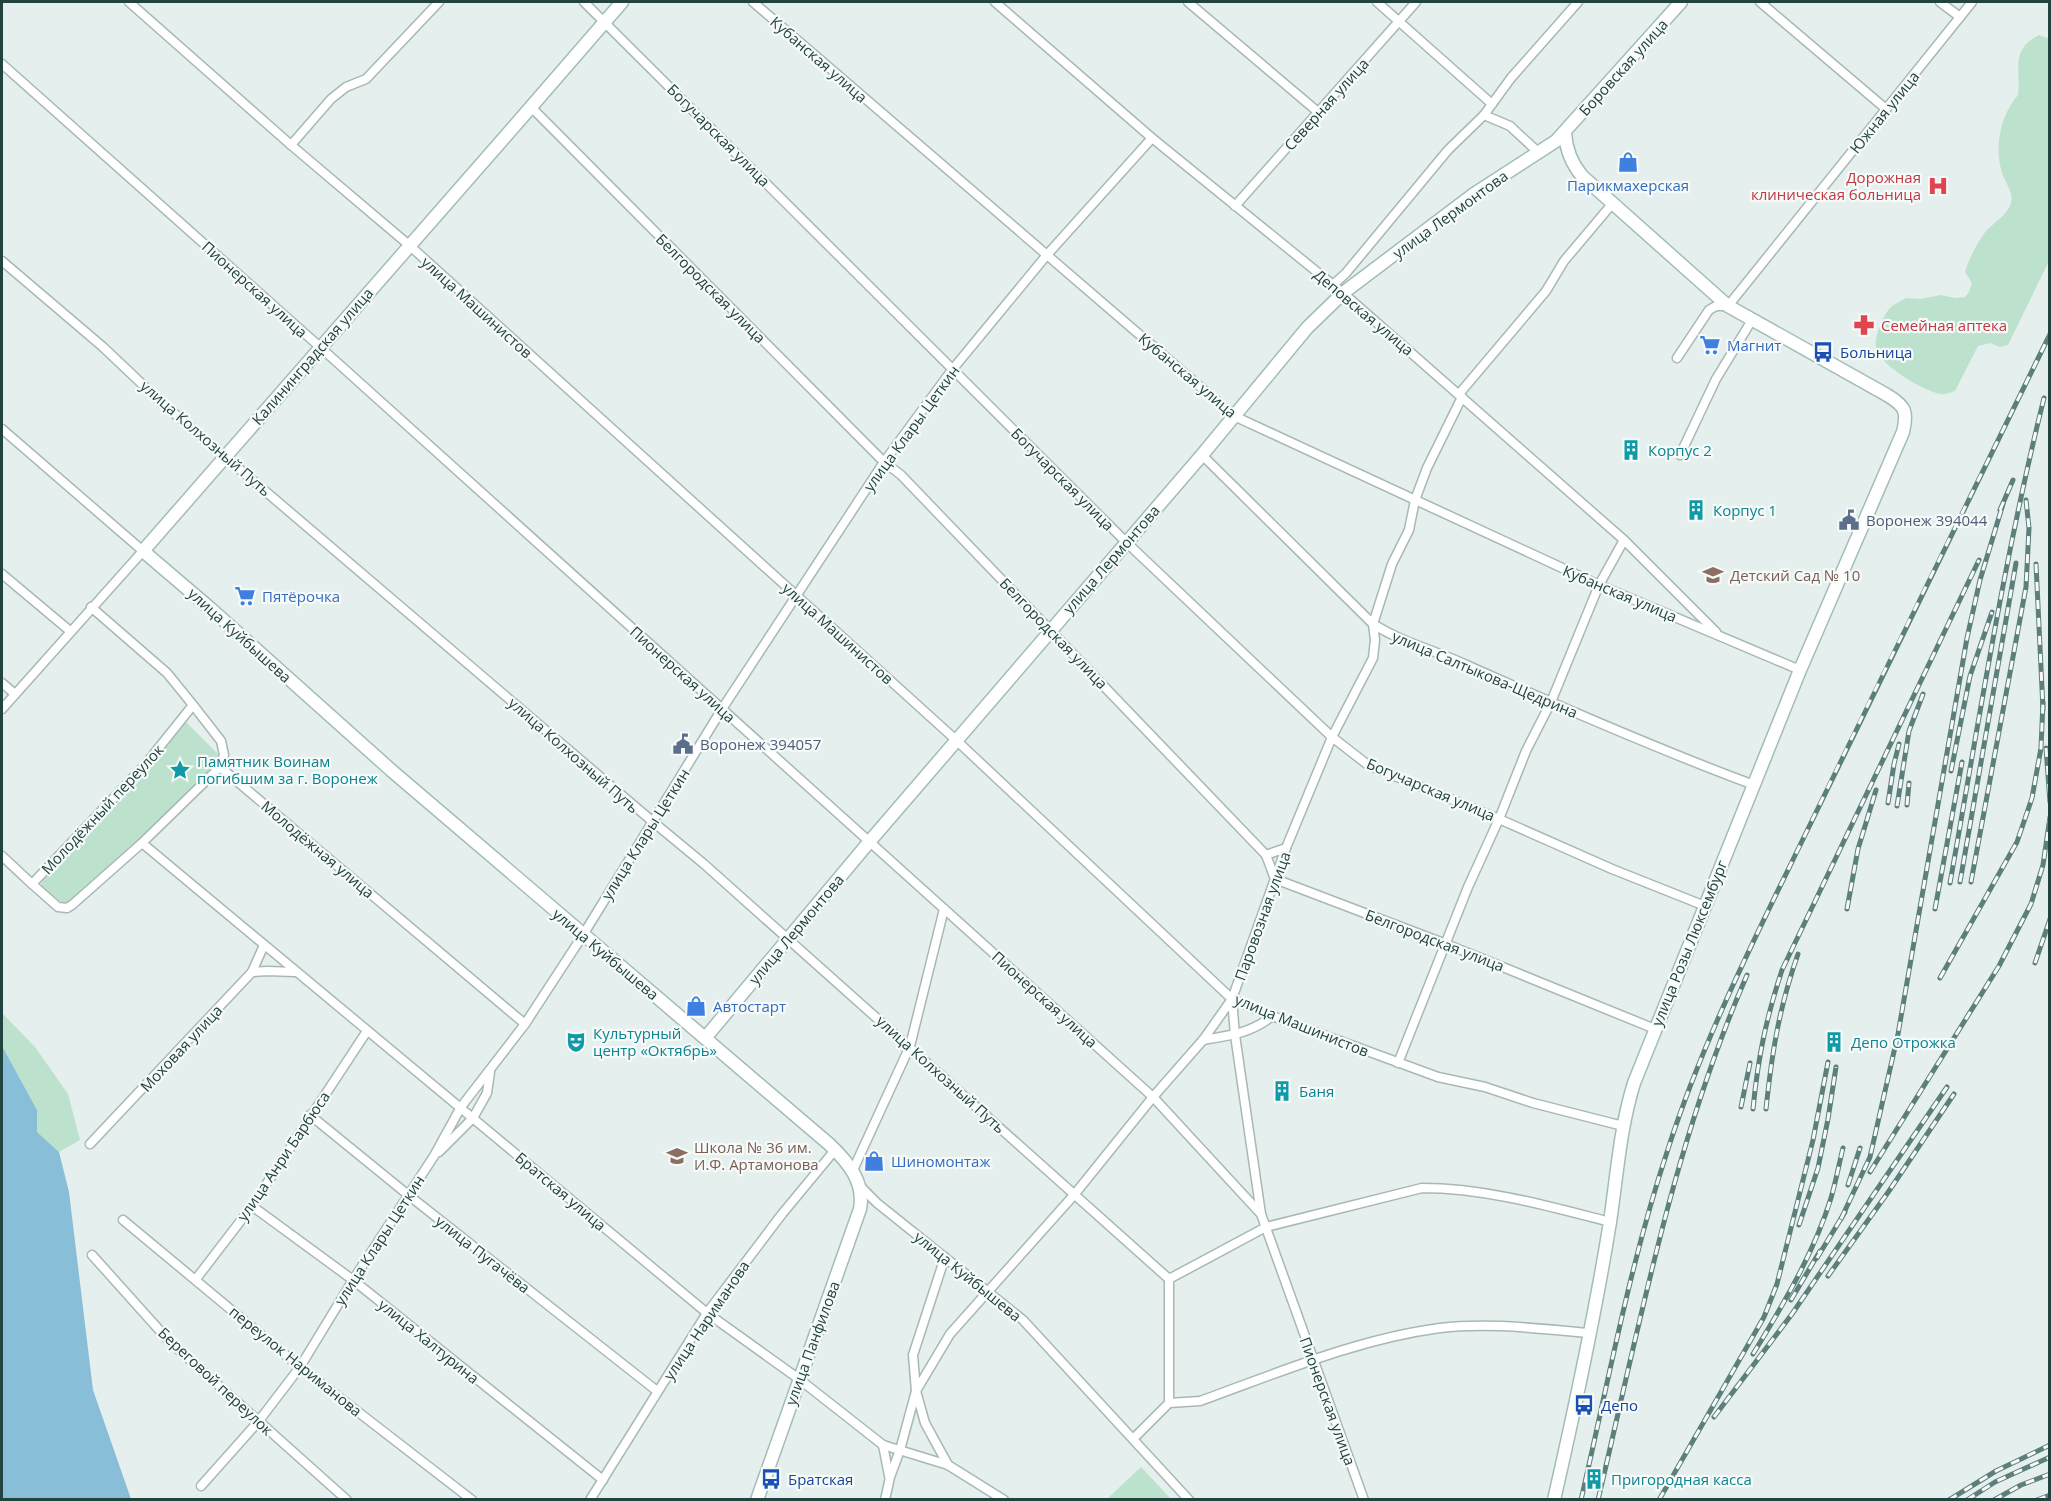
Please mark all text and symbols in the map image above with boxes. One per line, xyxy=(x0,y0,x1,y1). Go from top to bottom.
street label: Кубанская улица xyxy=(766,11,872,107)
street label: Боровская улица xyxy=(1574,14,1672,120)
street label: Северная улица xyxy=(1279,54,1373,154)
street label: Южная улица xyxy=(1845,67,1923,157)
street label: Богучарская улица xyxy=(663,79,775,191)
shop icon: Парикмахерская xyxy=(1616,150,1640,174)
street label: улица Лермонтова xyxy=(1388,165,1512,263)
place label: Дорожная клиническая больница xyxy=(1751,167,1921,204)
hospital icon: Дорожная клиническая больница xyxy=(1926,174,1950,198)
place label: Парикмахерская xyxy=(1567,175,1689,195)
street label: Белгородская улица xyxy=(652,229,770,347)
street label: Пионерская улица xyxy=(198,236,312,342)
street label: улица Машинистов xyxy=(417,252,537,362)
street label: Деповская улица xyxy=(1310,264,1418,360)
street label: Калининградская улица xyxy=(247,283,377,429)
pharmacy icon: Семейная аптека xyxy=(1852,313,1876,337)
place label: Семейная аптека xyxy=(1881,315,2007,335)
street label: Кубанская улица xyxy=(1135,328,1241,422)
supermarket icon: Магнит xyxy=(1698,333,1722,357)
place label: Магнит xyxy=(1727,335,1781,355)
bus stop icon: Больница xyxy=(1811,340,1835,364)
place label: Больница xyxy=(1840,342,1912,362)
street label: улица Клары Цеткин xyxy=(858,361,964,495)
street label: улица Колхозный Путь xyxy=(136,376,276,500)
street label: Богучарская улица xyxy=(1007,423,1119,535)
building icon: Корпус 2 xyxy=(1619,438,1643,462)
place label: Корпус 2 xyxy=(1648,440,1712,460)
building icon: Корпус 1 xyxy=(1684,498,1708,522)
street label: улица Лермонтова xyxy=(1058,500,1164,618)
place label: Корпус 1 xyxy=(1713,500,1777,520)
public building icon: Воронеж 394044 xyxy=(1837,508,1861,532)
place label: Воронеж 394044 xyxy=(1866,510,1988,530)
street label: Кубанская улица xyxy=(1560,560,1680,626)
school or university icon: Детский Сад № 10 xyxy=(1701,563,1725,587)
place label: Детский Сад № 10 xyxy=(1730,565,1860,585)
street label: Белгородская улица xyxy=(996,573,1112,693)
street label: улица Машинистов xyxy=(778,578,898,688)
street label: улица Куйбышева xyxy=(184,583,296,687)
supermarket icon: Пятёрочка xyxy=(233,584,257,608)
place label: Пятёрочка xyxy=(262,586,340,606)
street label: Пионерская улица xyxy=(626,621,740,727)
street label: улица Салтыкова-Щедрина xyxy=(1389,626,1581,722)
street label: улица Колхозный Путь xyxy=(504,693,644,817)
public building icon: Воронеж 394057 xyxy=(671,732,695,756)
place label: Воронеж 394057 xyxy=(700,734,821,754)
street label: Молодёжный переулок xyxy=(36,740,168,878)
place label: Памятник Воинам погибшим за г. Воронеж xyxy=(197,751,378,788)
street label: Богучарская улица xyxy=(1364,753,1498,825)
place icon: Памятник Воинам погибшим за г. Воронеж xyxy=(168,758,192,782)
street label: улица Клары Цеткин xyxy=(596,765,694,903)
street label: Молодёжная улица xyxy=(257,796,379,902)
street label: Паровозная улица xyxy=(1229,849,1295,983)
street label: улица Розы Люксембург xyxy=(1646,857,1732,1029)
street label: улица Лермонтова xyxy=(744,870,848,988)
street label: улица Куйбышева xyxy=(549,904,663,1004)
street label: Белгородская улица xyxy=(1363,904,1507,976)
street label: Пионерская улица xyxy=(988,946,1102,1052)
street label: улица Машинистов xyxy=(1232,989,1372,1061)
shop icon: Автостарт xyxy=(684,994,708,1018)
place label: Автостарт xyxy=(713,996,786,1016)
street label: Моховая улица xyxy=(136,1000,226,1096)
street label: улица Колхозный Путь xyxy=(872,1011,1010,1137)
place label: Культурный центр «Октябрь» xyxy=(593,1023,717,1060)
theatre icon: Культурный центр «Октябрь» xyxy=(564,1030,588,1054)
building icon: Депо Отрожка xyxy=(1822,1030,1846,1054)
place label: Депо Отрожка xyxy=(1851,1032,1956,1052)
building icon: Баня xyxy=(1270,1079,1294,1103)
place label: Баня xyxy=(1299,1081,1334,1101)
street label: улица Анри Барбюса xyxy=(232,1087,334,1225)
place label: Школа № 36 им. И.Ф. Артамонова xyxy=(694,1137,819,1174)
school or university icon: Школа № 36 им. И.Ф. Артамонова xyxy=(665,1144,689,1168)
street label: Братская улица xyxy=(511,1147,611,1235)
shop icon: Шиномонтаж xyxy=(862,1149,886,1173)
place label: Шиномонтаж xyxy=(891,1151,990,1171)
street label: улица Клары Цеткин xyxy=(329,1171,429,1309)
street label: улица Пугачёва xyxy=(432,1211,534,1297)
street label: улица Куйбышева xyxy=(910,1226,1026,1326)
street label: улица Нариманова xyxy=(659,1256,753,1384)
street label: улица Панфилова xyxy=(780,1278,844,1408)
street label: улица Халтурина xyxy=(375,1294,483,1388)
street label: переулок Нариманова xyxy=(226,1301,366,1421)
street label: Береговой переулок xyxy=(154,1323,278,1440)
street label: Пионерская улица xyxy=(1295,1334,1361,1468)
bus stop icon: Депо xyxy=(1572,1393,1596,1417)
place label: Депо xyxy=(1601,1395,1638,1415)
bus stop icon: Братская xyxy=(759,1467,783,1491)
building icon: Пригородная касса xyxy=(1582,1467,1606,1491)
place label: Братская xyxy=(788,1469,853,1489)
place label: Пригородная касса xyxy=(1611,1469,1752,1489)

